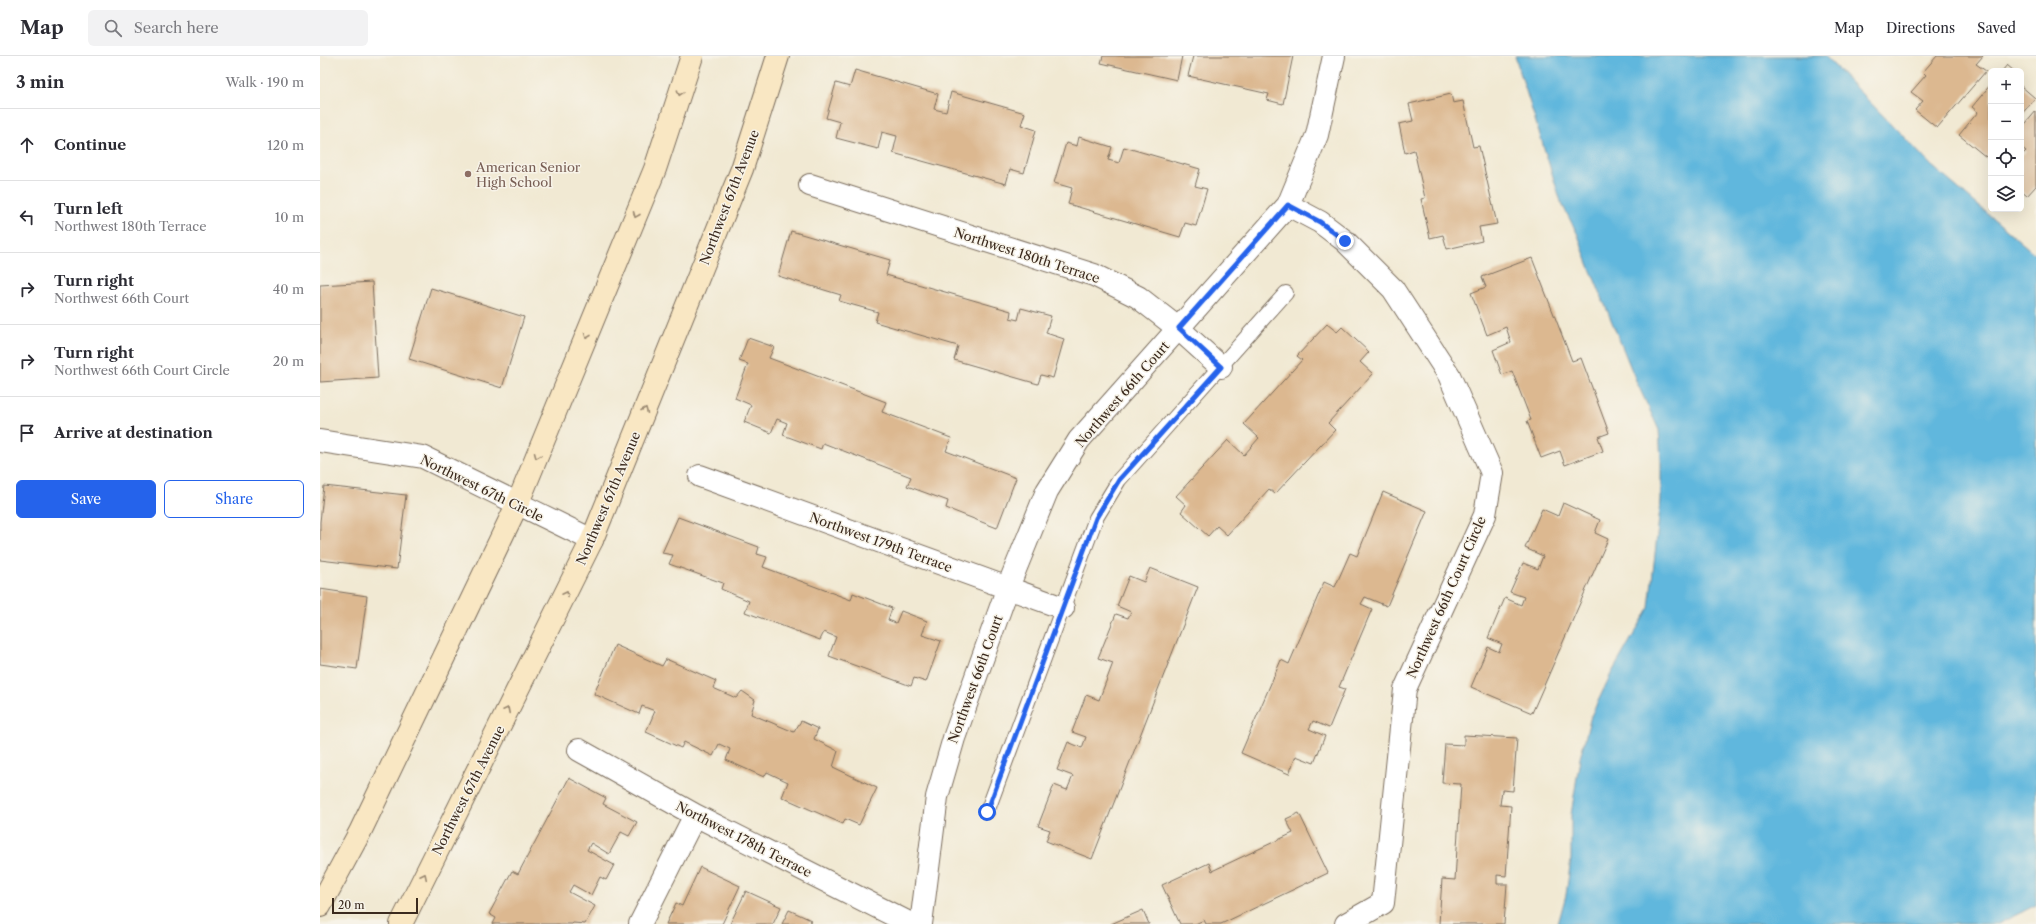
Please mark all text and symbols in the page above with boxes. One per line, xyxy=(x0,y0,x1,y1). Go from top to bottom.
search box xyxy=(88,10,368,46)
text: Map xyxy=(20,16,64,39)
icon: search xyxy=(102,17,124,39)
text: Search here xyxy=(134,18,219,37)
text: Map xyxy=(1834,19,1864,37)
text: Directions xyxy=(1886,19,1955,37)
text: Saved xyxy=(1977,19,2016,37)
map controls xyxy=(1988,68,2024,212)
button: + xyxy=(1988,68,2024,104)
text: 3 min xyxy=(16,72,65,92)
text: Walk · 190 m xyxy=(225,74,304,90)
one-way arrow xyxy=(676,89,685,96)
button: − xyxy=(1988,104,2024,140)
street label: Northwest 67th Avenue xyxy=(696,127,762,267)
icon: ahead xyxy=(16,134,38,156)
text: Continue xyxy=(54,135,126,154)
text: 120 m xyxy=(267,137,304,153)
button: locate xyxy=(1988,140,2024,176)
place label: American Senior High School xyxy=(475,159,581,190)
marker: American Senior High School xyxy=(463,169,473,179)
button: layers xyxy=(1988,176,2024,212)
text: Turn left xyxy=(54,199,123,218)
icon: left xyxy=(16,206,38,228)
text: 10 m xyxy=(275,209,304,225)
one-way arrow xyxy=(632,212,640,219)
text: Northwest 180th Terrace xyxy=(54,218,206,234)
street label: Northwest 180th Terrace xyxy=(952,224,1102,286)
route end xyxy=(1336,232,1354,250)
text: Turn right xyxy=(54,271,134,290)
icon: right xyxy=(16,278,38,300)
text: 40 m xyxy=(273,281,304,297)
text: Northwest 66th Court xyxy=(54,290,189,306)
one-way arrow xyxy=(583,332,591,339)
street label: Northwest 66th Court xyxy=(1072,337,1173,450)
text: Turn right xyxy=(54,343,134,362)
icon: right xyxy=(16,350,38,372)
text: 20 m xyxy=(273,353,304,369)
text: Northwest 66th Court Circle xyxy=(54,362,230,378)
one-way arrow xyxy=(640,407,648,415)
icon: arrive xyxy=(16,422,38,444)
text: Arrive at destination xyxy=(54,423,213,442)
street label: Northwest 67th Avenue xyxy=(573,429,643,567)
street label: Northwest 67th Circle xyxy=(418,451,546,525)
one-way arrow xyxy=(534,452,542,459)
button: Save xyxy=(16,480,156,518)
button: Share xyxy=(164,480,304,518)
street label: Northwest 179th Terrace xyxy=(808,509,954,575)
street label: Northwest 66th Court Circle xyxy=(1403,513,1489,681)
one-way arrow xyxy=(561,590,568,598)
street label: Northwest 66th Court xyxy=(944,612,1006,745)
one-way arrow xyxy=(503,707,510,714)
street label: Northwest 67th Avenue xyxy=(428,723,508,857)
street label: Northwest 178th Terrace xyxy=(673,798,815,880)
route start xyxy=(978,803,996,821)
one-way arrow xyxy=(419,873,427,881)
scale bar xyxy=(332,896,418,915)
text: 20 m xyxy=(338,898,364,912)

